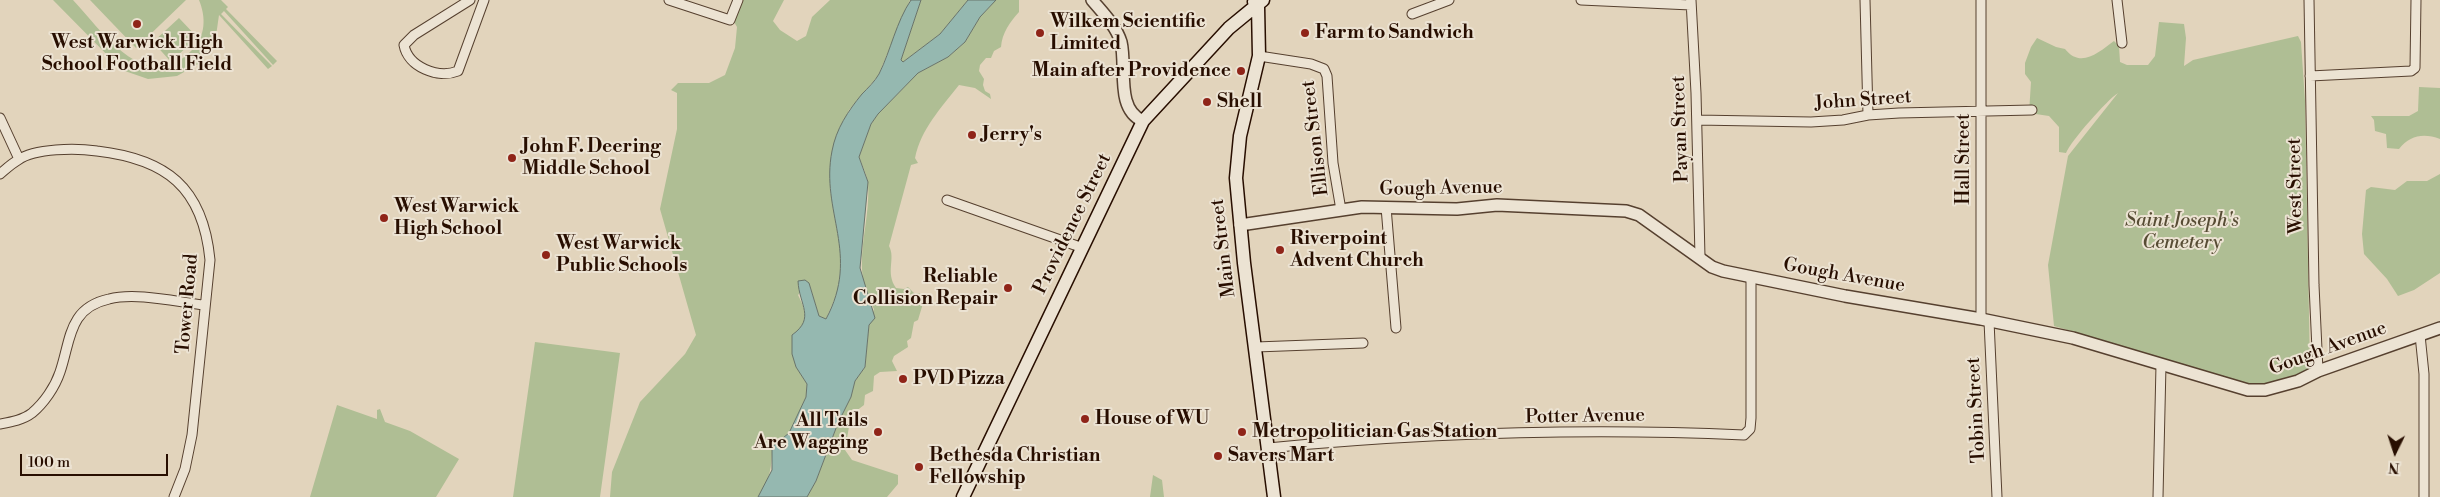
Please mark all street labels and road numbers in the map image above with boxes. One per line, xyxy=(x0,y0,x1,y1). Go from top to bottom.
street label: Payan Street xyxy=(1668,75,1694,183)
street label: Ellison Street xyxy=(1298,79,1334,197)
street label: John Street xyxy=(1814,86,1912,116)
street label: Hall Street xyxy=(1953,113,1975,205)
street label: West Street xyxy=(2284,138,2308,234)
street label: Providence Street xyxy=(1029,150,1117,298)
street label: Gough Avenue xyxy=(1379,177,1503,201)
street label: Main Street xyxy=(1207,197,1241,299)
street label: Tower Road xyxy=(172,253,204,355)
street label: Gough Avenue xyxy=(1781,254,1907,298)
street label: Gough Avenue xyxy=(2266,317,2390,381)
street label: Tobin Street xyxy=(1963,356,1991,464)
street label: Potter Avenue xyxy=(1525,405,1645,429)

